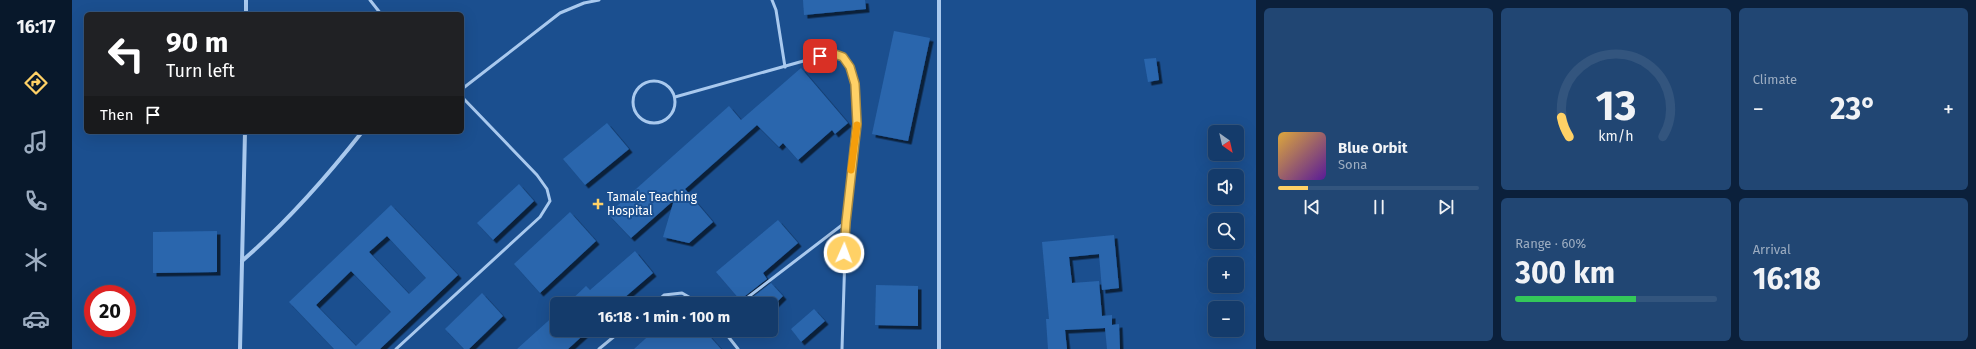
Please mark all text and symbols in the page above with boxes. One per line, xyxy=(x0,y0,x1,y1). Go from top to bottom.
text: 16:17 xyxy=(17,16,56,38)
text: 90 m xyxy=(166,26,228,59)
icon: left xyxy=(100,28,152,80)
pin xyxy=(803,39,837,73)
icon: arrive xyxy=(809,45,831,67)
text: Turn left xyxy=(166,60,235,82)
icon: directions xyxy=(22,69,50,97)
text: Climate xyxy=(1753,72,1797,87)
text: 13 xyxy=(1596,81,1636,131)
text: 23° xyxy=(1830,91,1877,127)
text: − xyxy=(1753,96,1764,123)
text: + xyxy=(1943,96,1954,123)
icon: arrive xyxy=(142,104,164,126)
text: Then xyxy=(100,106,134,124)
north arrow xyxy=(1208,125,1244,161)
map controls xyxy=(1208,125,1244,337)
text: km/h xyxy=(1598,127,1634,144)
icon: music xyxy=(22,128,50,156)
text: Blue Orbit xyxy=(1338,139,1407,157)
text: Sona xyxy=(1338,157,1367,172)
button: sound xyxy=(1208,169,1244,205)
icon: phone xyxy=(22,187,50,215)
place label: Tamale Teaching Hospital xyxy=(607,190,698,218)
icon: previous xyxy=(1301,196,1323,218)
icon: pause xyxy=(1368,196,1390,218)
icon: next xyxy=(1435,196,1457,218)
marker: Tamale Teaching Hospital xyxy=(592,198,604,210)
button: search xyxy=(1208,213,1244,249)
position arrow xyxy=(823,232,865,274)
text: Range · 60% xyxy=(1515,236,1586,251)
text: Arrival xyxy=(1753,242,1791,257)
icon: climate xyxy=(22,246,50,274)
text: 300 km xyxy=(1515,255,1615,291)
button: + xyxy=(1208,257,1244,293)
text: 16:18 xyxy=(1753,261,1821,297)
speed limit sign: 20 xyxy=(84,285,136,337)
button: − xyxy=(1208,301,1244,337)
icon: car xyxy=(22,305,50,333)
text: 16:18 · 1 min · 100 m xyxy=(598,308,730,326)

